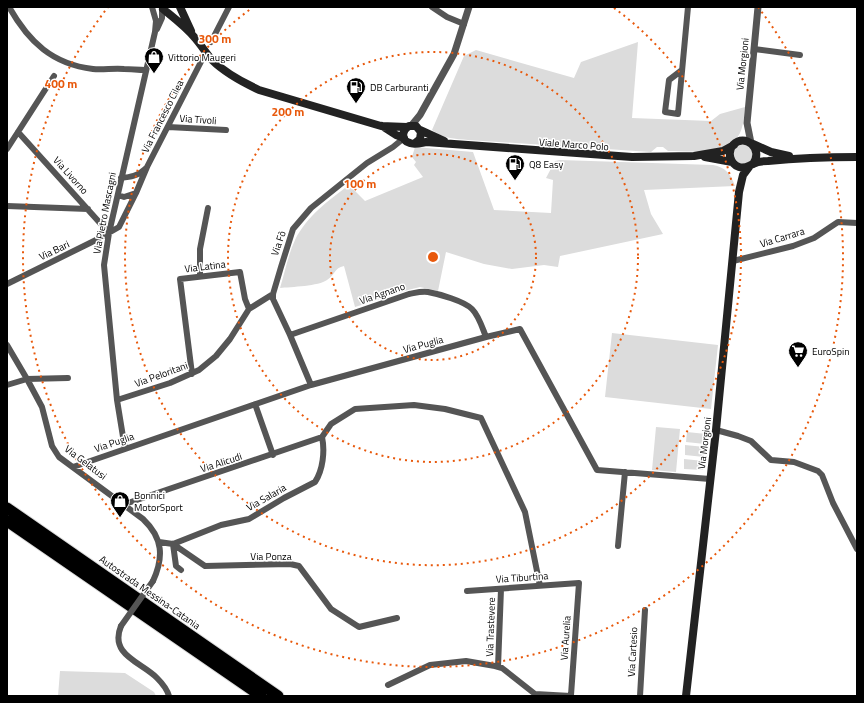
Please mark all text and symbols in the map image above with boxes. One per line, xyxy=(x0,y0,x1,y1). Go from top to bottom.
text: 300 m xyxy=(199,29,231,48)
street label: Via Morgioni xyxy=(732,37,753,91)
shop icon: Vittorio Maugeri xyxy=(143,46,165,74)
place label: Vittorio Maugeri xyxy=(168,50,236,65)
text: 400 m xyxy=(45,74,77,93)
fuel station icon: DB Carburanti xyxy=(345,76,367,104)
street label: Via Francesco Cilea xyxy=(138,77,187,155)
place label: DB Carburanti xyxy=(370,80,429,95)
text: 200 m xyxy=(272,102,304,121)
street label: Via Tivoli xyxy=(179,111,217,128)
street label: Viale Marco Polo xyxy=(539,135,609,154)
street label: Via Livorno xyxy=(50,153,92,198)
fuel station icon: Q8 Easy xyxy=(504,153,526,181)
place label: Q8 Easy xyxy=(529,157,564,172)
street label: Via Pietro Mascagni xyxy=(89,171,120,255)
text: 100 m xyxy=(344,174,376,193)
street label: Via Carrara xyxy=(758,224,806,251)
street label: Via Fò xyxy=(267,229,290,258)
street label: Via Bari xyxy=(37,237,72,264)
centre of rings xyxy=(426,250,440,264)
street label: Via Latina xyxy=(184,257,226,276)
street label: Via Agnano xyxy=(357,279,407,308)
street label: Via Puglia xyxy=(401,332,445,357)
supermarket icon: EuroSpin xyxy=(787,340,809,368)
place label: EuroSpin xyxy=(812,344,850,359)
street label: Via Peloritani xyxy=(133,358,190,391)
street label: Via Morgioni xyxy=(694,416,715,470)
street label: Via Puglia xyxy=(92,429,136,456)
street label: Via Gelatusi xyxy=(61,442,110,483)
street label: Via Alicudi xyxy=(198,449,244,476)
street label: Via Salaria xyxy=(244,480,289,515)
place label: Bonnici MotorSport xyxy=(134,488,183,515)
shop icon: Bonnici MotorSport xyxy=(109,490,131,518)
street label: Via Ponza xyxy=(250,549,292,564)
street label: Autostrada Messina-Catania xyxy=(96,552,203,633)
street label: Via Tiburtina xyxy=(495,568,549,587)
street label: Via Trastevere xyxy=(482,597,499,657)
street label: Via Aurelia xyxy=(556,615,575,661)
street label: Via Cartesio xyxy=(624,627,641,677)

